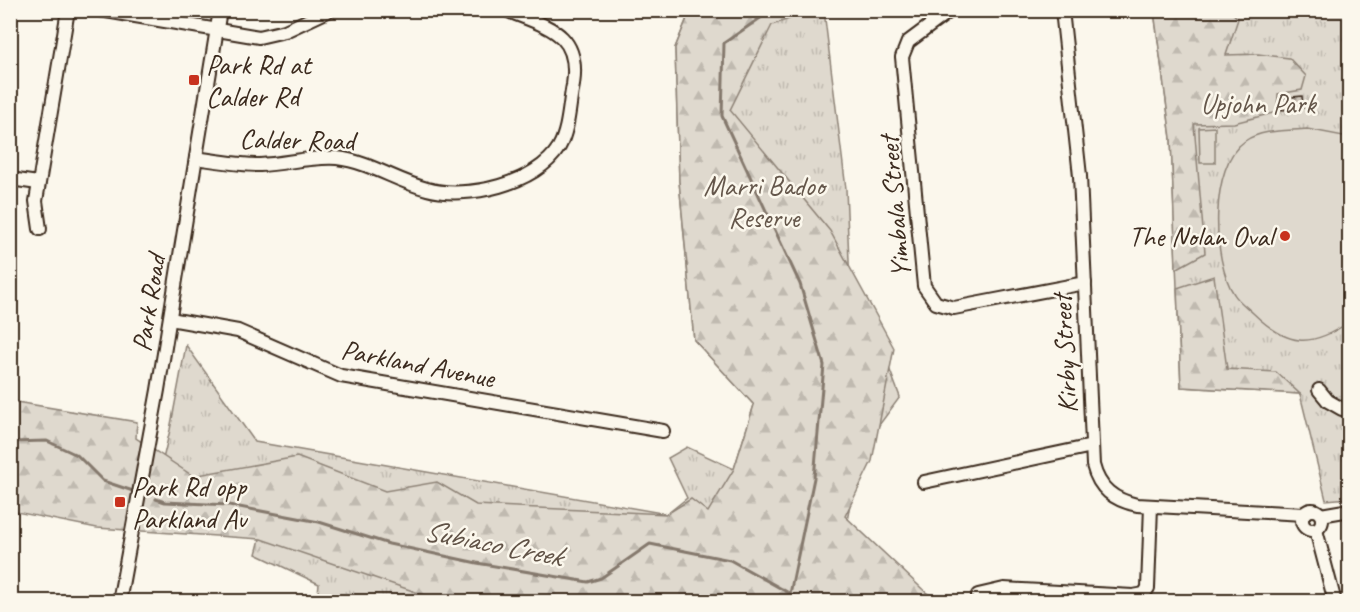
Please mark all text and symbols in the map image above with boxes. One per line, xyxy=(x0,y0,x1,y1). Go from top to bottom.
place label: Park Rd at Calder Rd xyxy=(206,47,313,114)
marker: Park Rd at Calder Rd xyxy=(187,73,201,87)
park label: Upjohn Park xyxy=(1200,86,1317,121)
street label: Calder Road xyxy=(239,121,359,158)
street label: Yimbala Street xyxy=(871,131,918,279)
park label: Marri Badoo Reserve xyxy=(703,168,828,235)
place label: The Nolan Oval xyxy=(1129,219,1278,254)
marker: The Nolan Oval xyxy=(1278,229,1292,243)
street label: Park Road xyxy=(124,248,174,354)
street label: Kirby Street xyxy=(1044,290,1085,414)
street label: Parkland Avenue xyxy=(339,332,499,396)
place label: Park Rd opp Parkland Av xyxy=(132,469,249,536)
marker: Park Rd opp Parkland Av xyxy=(113,495,127,509)
water label: Subiaco Creek xyxy=(421,511,570,576)

